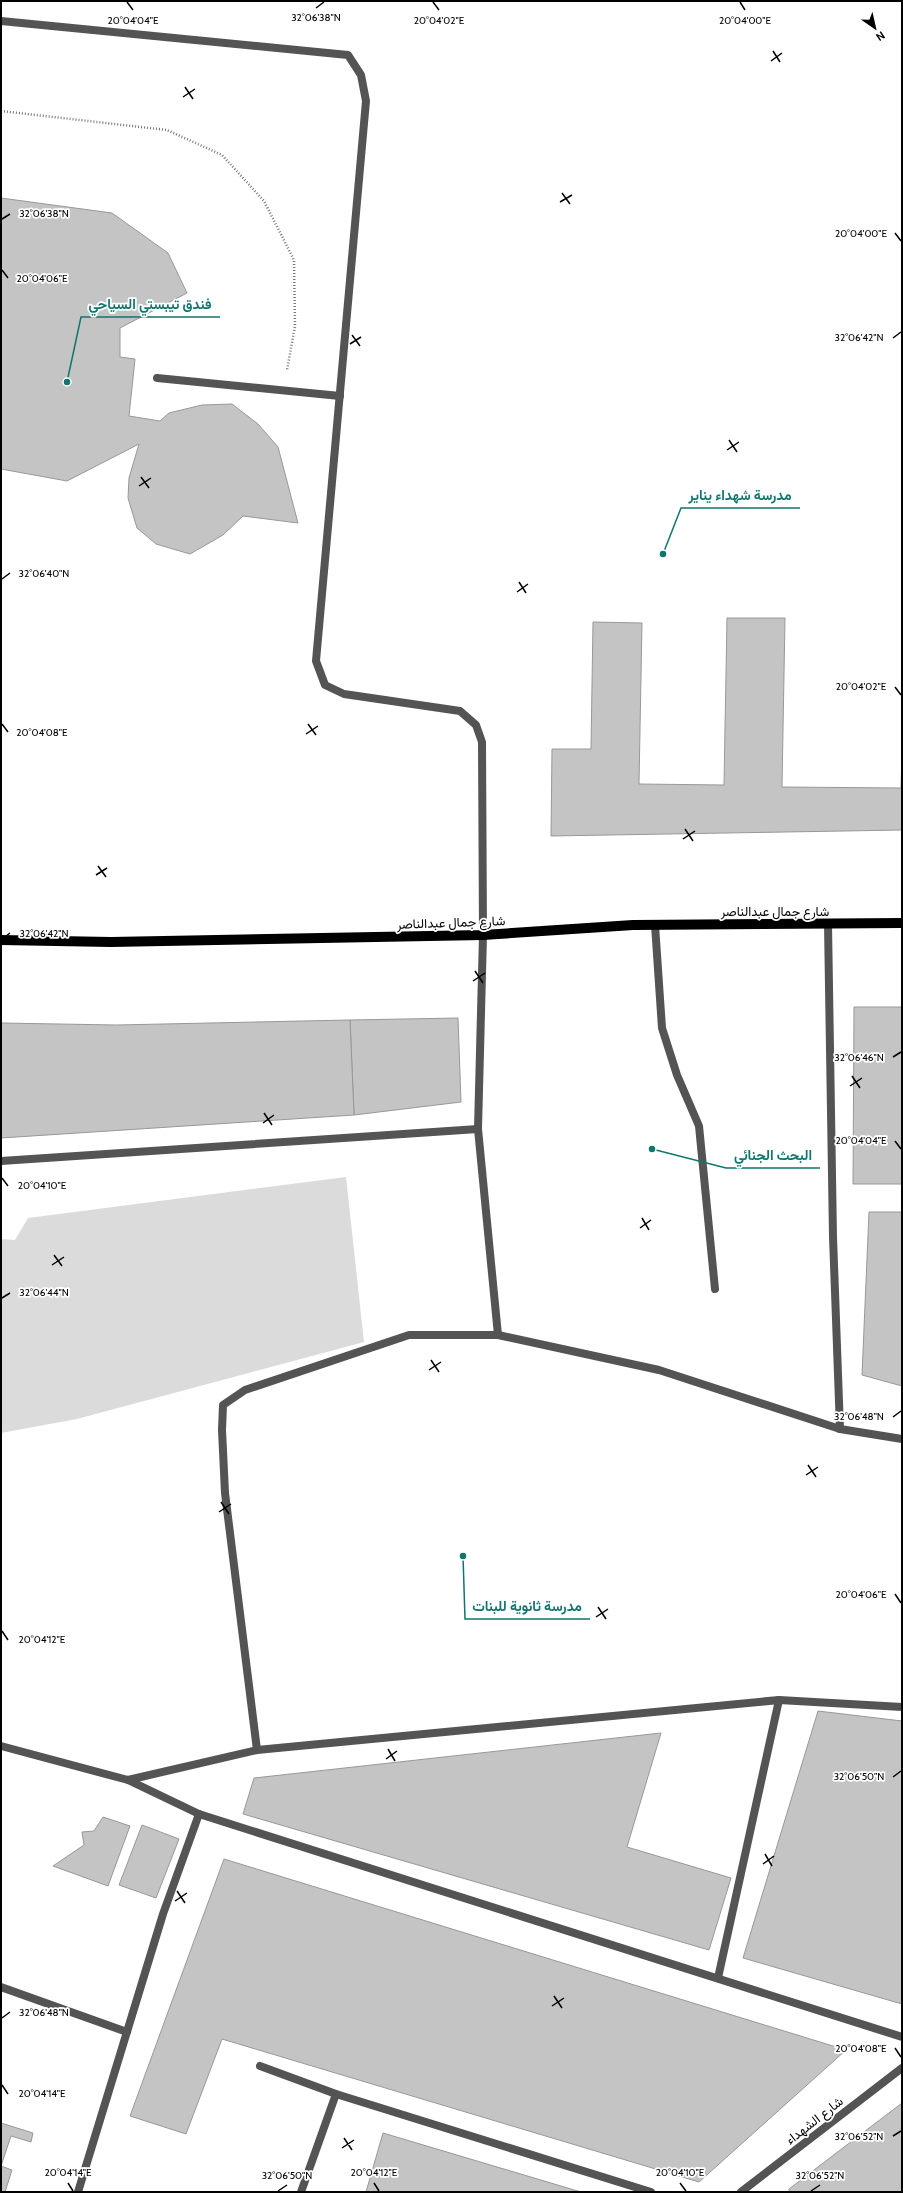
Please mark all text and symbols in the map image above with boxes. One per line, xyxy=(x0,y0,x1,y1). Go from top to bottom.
north arrow xyxy=(855,8,895,48)
text: 32°06'38"N xyxy=(291,11,341,24)
text: 20°04'04"E xyxy=(108,14,159,27)
text: 20°04'02"E xyxy=(414,14,465,27)
text: 20°04'00"E xyxy=(719,14,772,27)
text: N xyxy=(873,28,888,44)
text: 32°06'38"N xyxy=(19,207,69,220)
text: 20°04'00"E xyxy=(835,227,888,240)
text: 20°04'06"E xyxy=(17,272,68,285)
callout: فندق تيبستي السياحي xyxy=(81,291,220,317)
text: فندق تيبستي السياحي xyxy=(89,295,211,316)
text: 32°06'42"N xyxy=(834,331,884,344)
callout: مدرسة شهداء يناير xyxy=(681,482,800,508)
text: مدرسة شهداء يناير xyxy=(687,486,792,504)
text: 32°06'40"N xyxy=(19,567,69,580)
text: 20°04'02"E xyxy=(836,680,887,693)
text: 20°04'08"E xyxy=(16,726,68,739)
street label: شارع جمال عبدالناصر xyxy=(720,903,829,921)
street label: شارع جمال عبدالناصر xyxy=(395,912,506,934)
text: 32°06'42"N xyxy=(19,927,69,940)
text: 32°06'46"N xyxy=(834,1051,884,1064)
text: 20°04'04"E xyxy=(836,1134,887,1147)
callout: البحث الجنائي xyxy=(726,1142,820,1168)
text: البحث الجنائي xyxy=(734,1146,812,1167)
text: 20°04'10"E xyxy=(18,1179,67,1192)
text: 32°06'44"N xyxy=(19,1286,69,1299)
text: 32°06'48"N xyxy=(834,1410,884,1423)
text: 20°04'06"E xyxy=(836,1588,887,1601)
callout: مدرسة ثانوية للبنات xyxy=(465,1593,590,1619)
text: مدرسة ثانوية للبنات xyxy=(472,1597,582,1615)
text: 20°04'12"E xyxy=(19,1633,66,1646)
text: 32°06'50"N xyxy=(834,1770,884,1783)
text: 32°06'48"N xyxy=(19,2006,69,2019)
text: 20°04'08"E xyxy=(835,2042,887,2055)
text: 20°04'14"E xyxy=(18,2087,66,2100)
street label: شارع الشهداء xyxy=(782,2093,847,2149)
text: 32°06'52"N xyxy=(835,2130,883,2143)
text: 20°04'14"E xyxy=(44,2166,92,2179)
text: 20°04'12"E xyxy=(351,2166,398,2179)
text: 20°04'10"E xyxy=(656,2166,705,2179)
text: 32°06'50"N xyxy=(262,2169,312,2182)
text: 32°06'52"N xyxy=(796,2169,844,2182)

